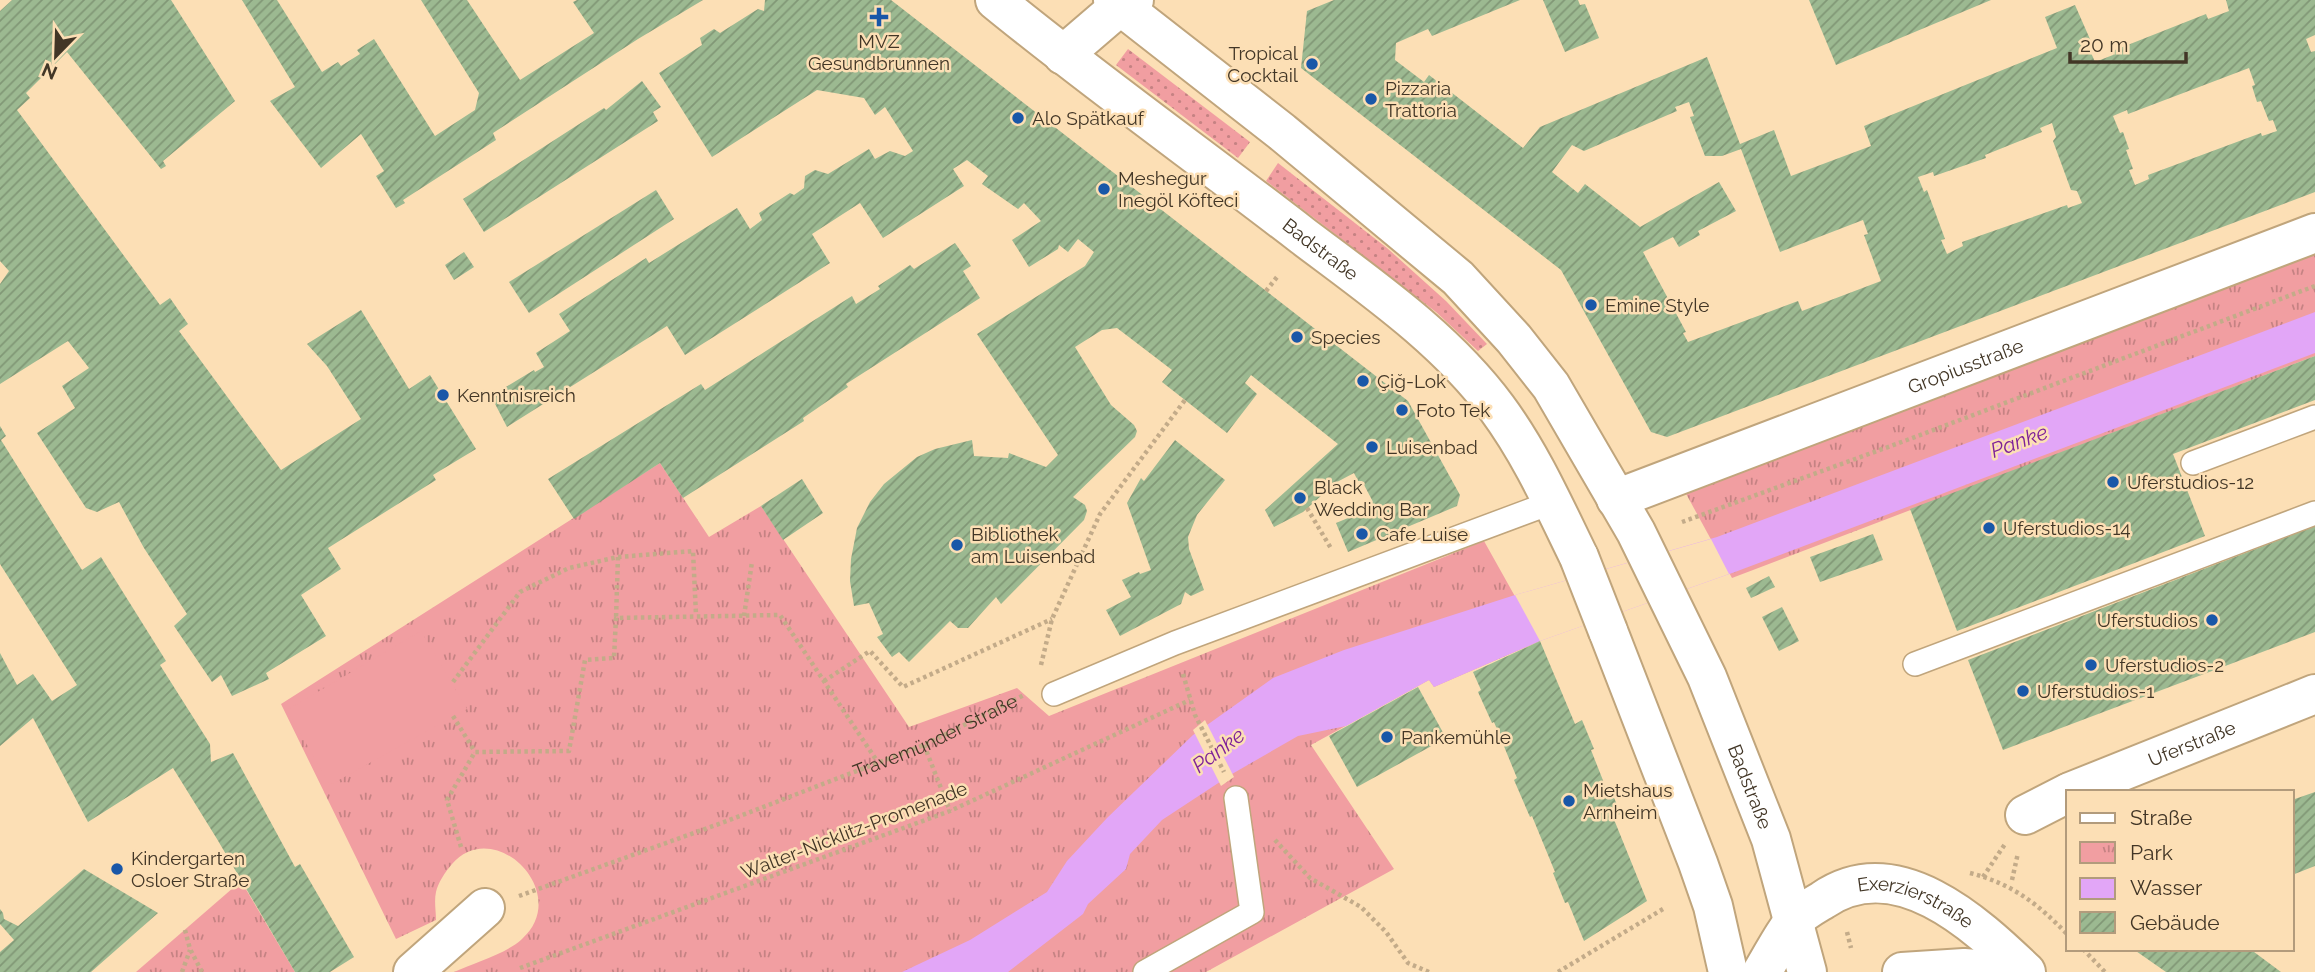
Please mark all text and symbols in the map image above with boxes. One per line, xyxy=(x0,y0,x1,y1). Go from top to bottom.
marker: MVZ Gesundbrunnen xyxy=(869,7,889,27)
north arrow xyxy=(21,21,91,91)
scale bar xyxy=(2070,21,2186,65)
place label: MVZ Gesundbrunnen xyxy=(808,30,950,74)
text: 20 m xyxy=(2080,32,2128,57)
place label: Tropical Cocktail xyxy=(1227,42,1299,86)
marker: Tropical Cocktail xyxy=(1304,56,1320,72)
text: N xyxy=(38,59,60,85)
place label: Pizzaria Trattoria xyxy=(1385,77,1457,121)
marker: Pizzaria Trattoria xyxy=(1363,91,1379,107)
place label: Alo Spätkauf xyxy=(1032,107,1145,129)
marker: Alo Spätkauf xyxy=(1010,110,1026,126)
place label: Meshegur Inegöl Köfteci xyxy=(1118,167,1238,211)
marker: Meshegur Inegöl Köfteci xyxy=(1096,181,1112,197)
street label: Badstraße xyxy=(1278,214,1363,285)
place label: Emine Style xyxy=(1605,294,1710,316)
marker: Emine Style xyxy=(1583,297,1599,313)
place label: Species xyxy=(1311,326,1380,348)
marker: Species xyxy=(1289,329,1305,345)
street label: Gropiusstraße xyxy=(1905,334,2026,398)
place label: Çiğ-Lok xyxy=(1377,370,1446,392)
marker: Çiğ-Lok xyxy=(1355,373,1371,389)
place label: Kenntnisreich xyxy=(457,384,576,406)
marker: Kenntnisreich xyxy=(435,387,451,403)
place label: Foto Tek xyxy=(1416,399,1490,421)
marker: Foto Tek xyxy=(1394,402,1410,418)
water label: Panke xyxy=(1987,419,2051,463)
place label: Luisenbad xyxy=(1386,436,1478,458)
marker: Luisenbad xyxy=(1364,439,1380,455)
place label: Uferstudios-12 xyxy=(2127,471,2254,493)
marker: Uferstudios-12 xyxy=(2105,474,2121,490)
place label: Black Wedding Bar xyxy=(1314,476,1429,520)
marker: Black Wedding Bar xyxy=(1292,490,1308,506)
place label: Uferstudios-14 xyxy=(2003,517,2131,539)
marker: Uferstudios-14 xyxy=(1981,520,1997,536)
place label: Bibliothek am Luisenbad xyxy=(971,523,1095,567)
place label: Cafe Luise xyxy=(1376,523,1468,545)
marker: Cafe Luise xyxy=(1354,526,1370,542)
marker: Bibliothek am Luisenbad xyxy=(949,537,965,553)
place label: Uferstudios xyxy=(2097,609,2198,631)
marker: Uferstudios xyxy=(2204,612,2220,628)
place label: Uferstudios-2 xyxy=(2105,654,2224,676)
marker: Uferstudios-2 xyxy=(2083,657,2099,673)
place label: Uferstudios-1 xyxy=(2037,680,2154,702)
marker: Uferstudios-1 xyxy=(2015,683,2031,699)
street label: Travemünder Straße xyxy=(850,689,1021,782)
street label: Uferstraße xyxy=(2145,716,2239,771)
water label: Panke xyxy=(1187,722,1249,778)
place label: Pankemühle xyxy=(1401,726,1511,748)
marker: Pankemühle xyxy=(1379,729,1395,745)
street label: Badstraße xyxy=(1724,741,1777,832)
street label: Walter-Nicklitz-Promenade xyxy=(738,777,970,883)
place label: Mietshaus Arnheim xyxy=(1583,779,1672,823)
legend xyxy=(2066,790,2294,951)
marker: Mietshaus Arnheim xyxy=(1561,793,1577,809)
text: Straße xyxy=(2130,805,2192,830)
text: Park xyxy=(2130,840,2173,865)
place label: Kindergarten Osloer Straße xyxy=(131,847,249,891)
marker: Kindergarten Osloer Straße xyxy=(109,861,125,877)
street label: Exerzierstraße xyxy=(1856,872,1978,933)
text: Wasser xyxy=(2130,875,2203,900)
text: Gebäude xyxy=(2130,910,2220,935)

